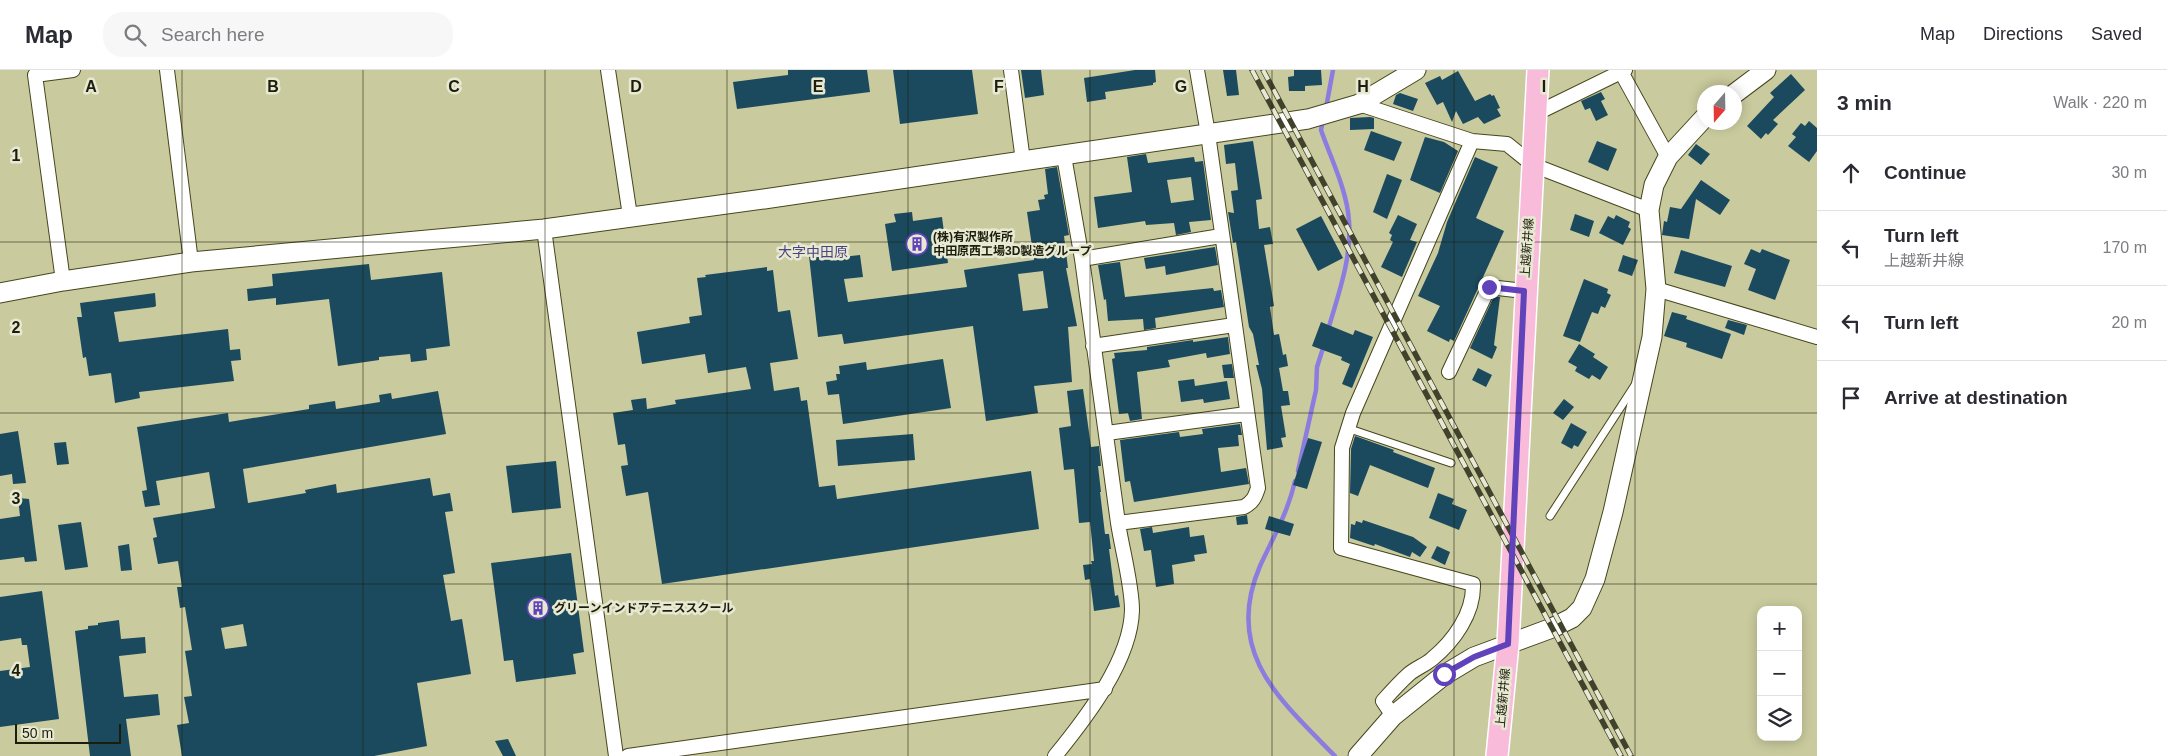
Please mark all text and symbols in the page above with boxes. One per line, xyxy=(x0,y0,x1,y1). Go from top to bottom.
search box xyxy=(103,12,453,57)
text: Map xyxy=(25,21,73,48)
icon: search xyxy=(121,21,149,49)
text: Search here xyxy=(161,24,265,45)
text: Map xyxy=(1920,24,1955,44)
text: Directions xyxy=(1983,24,2063,44)
text: Saved xyxy=(2091,24,2142,44)
text: A xyxy=(85,78,97,95)
text: B xyxy=(267,78,279,95)
text: C xyxy=(448,78,460,95)
text: D xyxy=(630,78,642,95)
text: E xyxy=(813,78,824,95)
text: F xyxy=(994,78,1004,95)
text: G xyxy=(1175,78,1187,95)
text: H xyxy=(1357,78,1369,95)
text: I xyxy=(1542,78,1546,95)
north arrow xyxy=(1697,85,1742,130)
text: 3 min xyxy=(1837,91,1892,114)
text: Walk · 220 m xyxy=(2053,94,2147,111)
text: 1 xyxy=(12,147,21,164)
icon: ahead xyxy=(1837,159,1865,187)
text: Continue xyxy=(1884,162,1966,183)
text: 30 m xyxy=(2111,164,2147,181)
street label: 上越新井線 xyxy=(1518,218,1536,278)
text: Turn left xyxy=(1884,225,1959,246)
place label: (株)有沢製作所 中田原西工場3D製造グループ xyxy=(933,230,1092,258)
building icon: (株)有沢製作所 中田原西工場3D製造グループ xyxy=(905,232,929,256)
icon: left xyxy=(1837,234,1865,262)
text: 170 m xyxy=(2103,239,2147,256)
district label: 大字中田原 xyxy=(778,244,848,260)
text: 上越新井線 xyxy=(1884,252,1964,269)
route end xyxy=(1478,276,1501,299)
icon: left xyxy=(1837,309,1865,337)
text: Turn left xyxy=(1884,312,1959,333)
text: 20 m xyxy=(2111,314,2147,331)
text: 2 xyxy=(12,319,21,336)
icon: arrive xyxy=(1837,384,1865,412)
text: Arrive at destination xyxy=(1884,387,2068,408)
text: 3 xyxy=(12,490,21,507)
building icon: グリーンインドアテニススクール xyxy=(526,596,550,620)
place label: グリーンインドアテニススクール xyxy=(554,601,733,615)
map controls xyxy=(1757,606,1802,741)
button: + xyxy=(1757,606,1802,651)
button: − xyxy=(1757,651,1802,696)
text: 4 xyxy=(12,662,21,679)
route start xyxy=(1433,663,1456,686)
street label: 上越新井線 xyxy=(1493,667,1513,729)
button: layers xyxy=(1757,696,1802,741)
scale bar xyxy=(15,721,121,744)
text: 50 m xyxy=(22,725,53,741)

